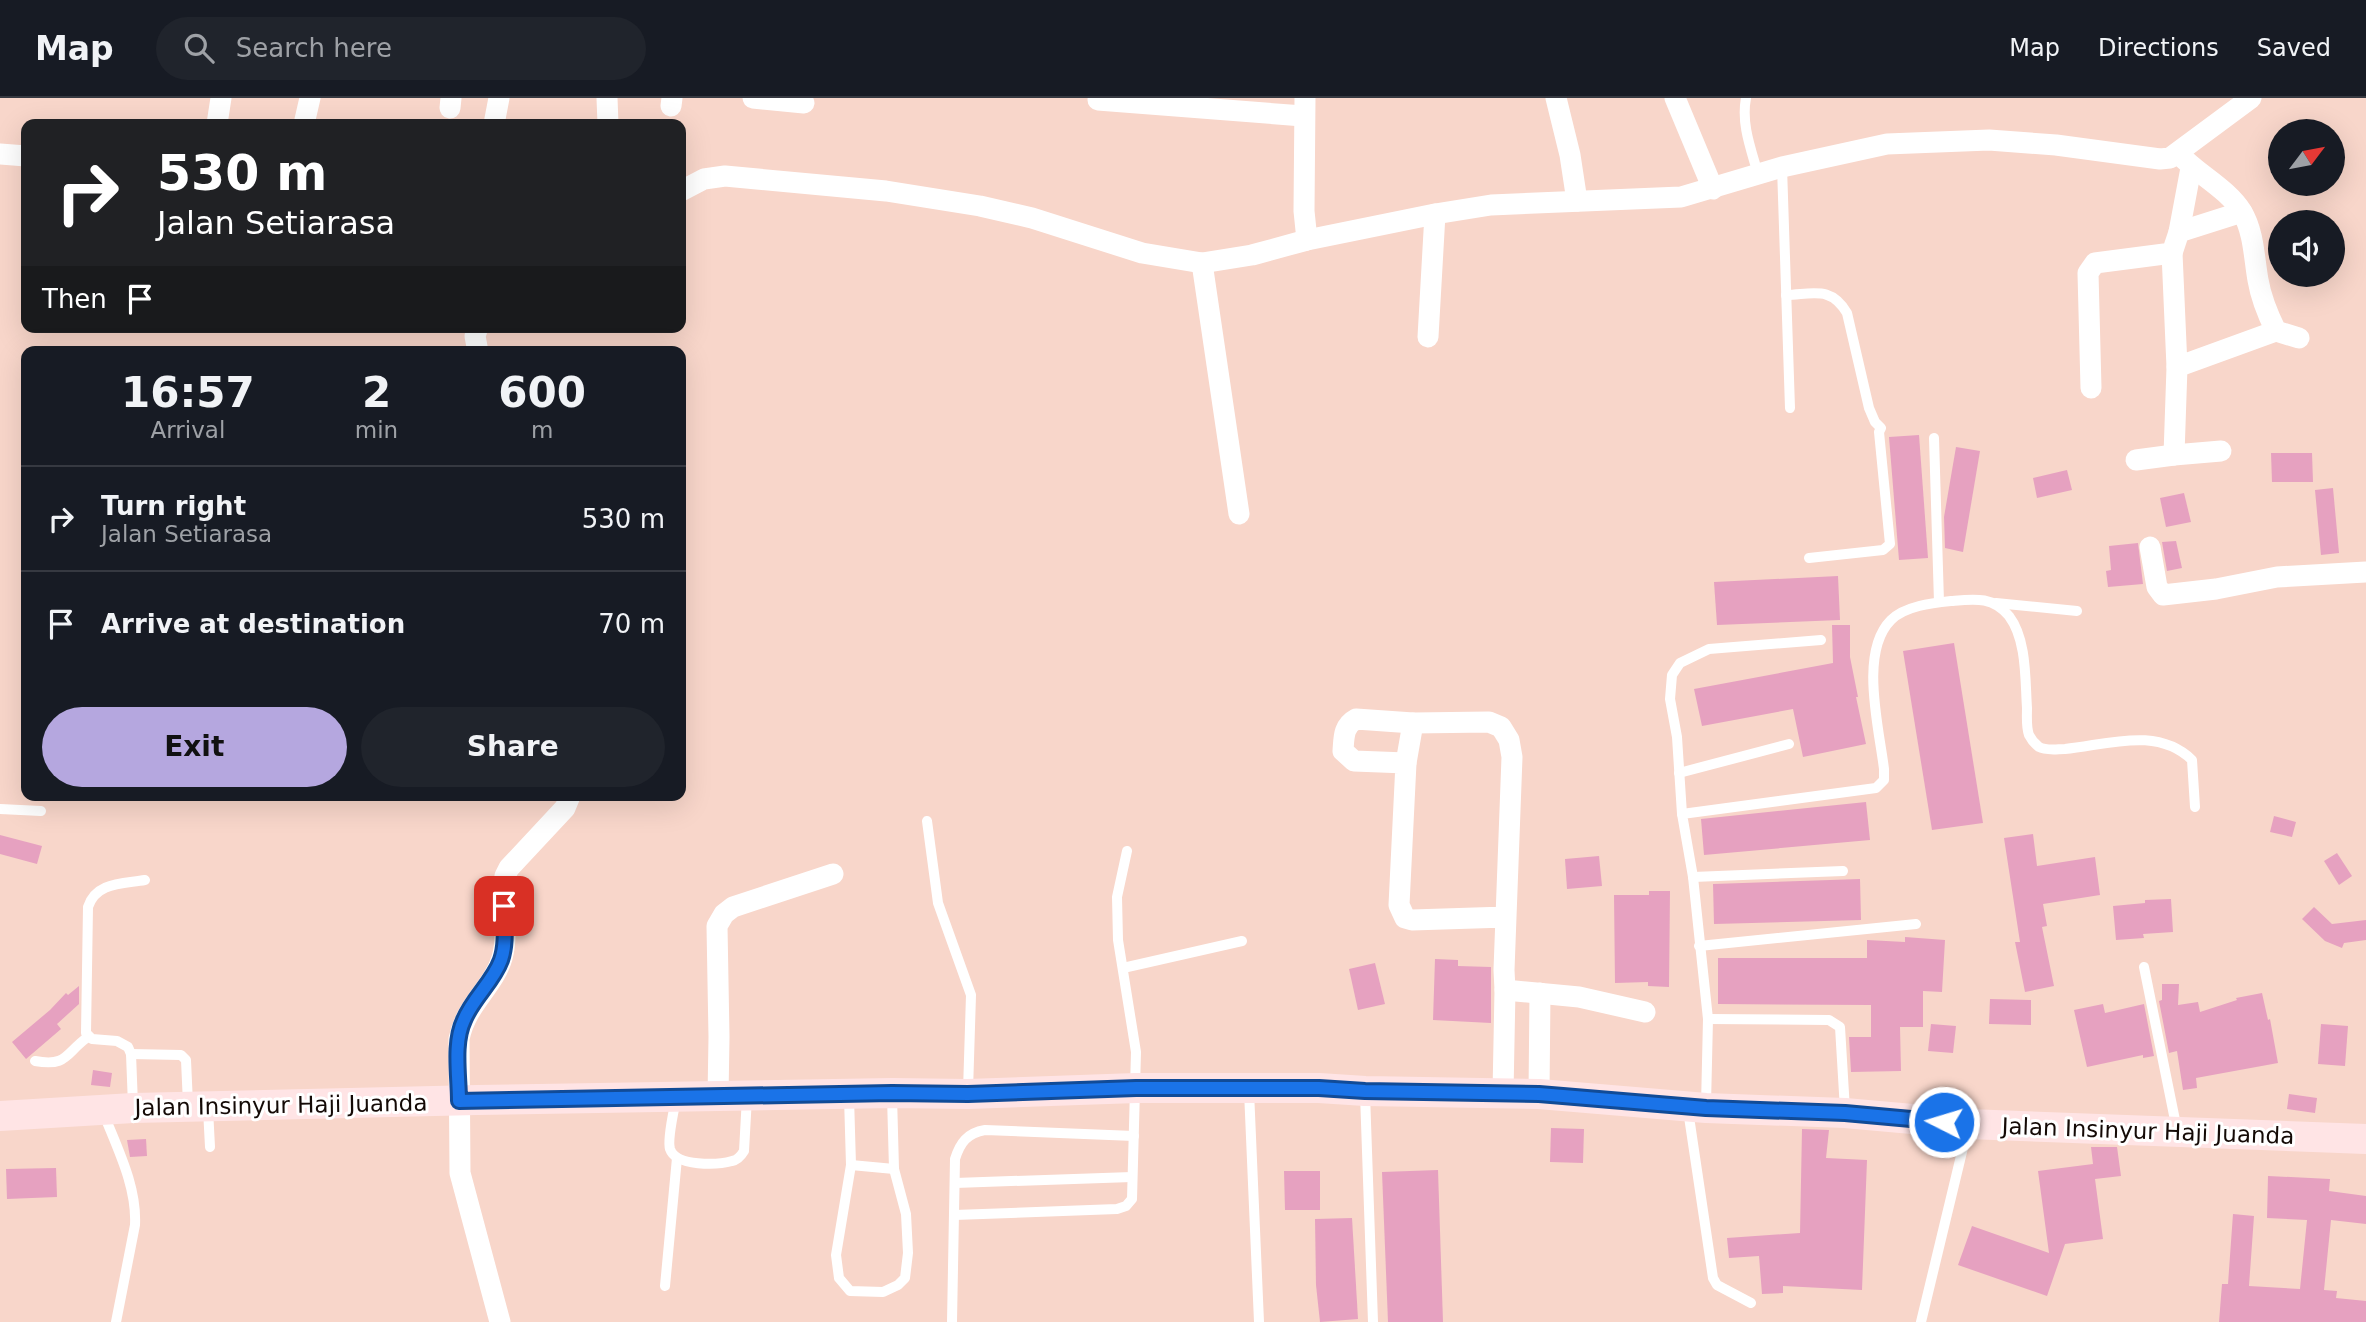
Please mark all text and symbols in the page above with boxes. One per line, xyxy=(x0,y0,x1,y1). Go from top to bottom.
search box xyxy=(156,17,646,80)
text: Map xyxy=(35,29,114,68)
icon: search xyxy=(180,29,218,67)
text: Search here xyxy=(236,33,392,63)
text: Map xyxy=(2009,34,2060,62)
text: Directions xyxy=(2098,34,2219,62)
text: Saved xyxy=(2257,34,2331,62)
north arrow xyxy=(2268,119,2345,196)
map controls xyxy=(2268,119,2345,287)
text: 530 m xyxy=(157,145,327,202)
icon: right xyxy=(42,147,133,238)
text: Jalan Setiarasa xyxy=(157,204,395,242)
button: sound xyxy=(2268,210,2345,287)
icon: arrive xyxy=(121,280,159,318)
text: Then xyxy=(42,284,107,314)
text: 16:57 xyxy=(121,368,255,417)
text: 2 xyxy=(362,368,391,417)
text: 600 xyxy=(498,368,586,417)
text: Arrival xyxy=(151,417,225,443)
text: min xyxy=(355,417,398,443)
text: m xyxy=(531,417,553,443)
text: Turn right xyxy=(101,491,246,521)
icon: right xyxy=(42,500,80,538)
text: 530 m xyxy=(582,504,665,534)
text: Jalan Setiarasa xyxy=(101,521,272,547)
icon: arrive xyxy=(42,605,80,643)
text: Arrive at destination xyxy=(101,609,405,639)
text: 70 m xyxy=(598,609,665,639)
button: Exit xyxy=(42,707,347,787)
button: Share xyxy=(361,707,665,787)
pin xyxy=(474,876,534,936)
icon: arrive xyxy=(485,887,523,925)
position arrow xyxy=(1907,1085,1981,1159)
street label: Jalan Insinyur Haji Juanda xyxy=(132,1089,428,1121)
street label: Jalan Insinyur Haji Juanda xyxy=(1999,1113,2295,1149)

